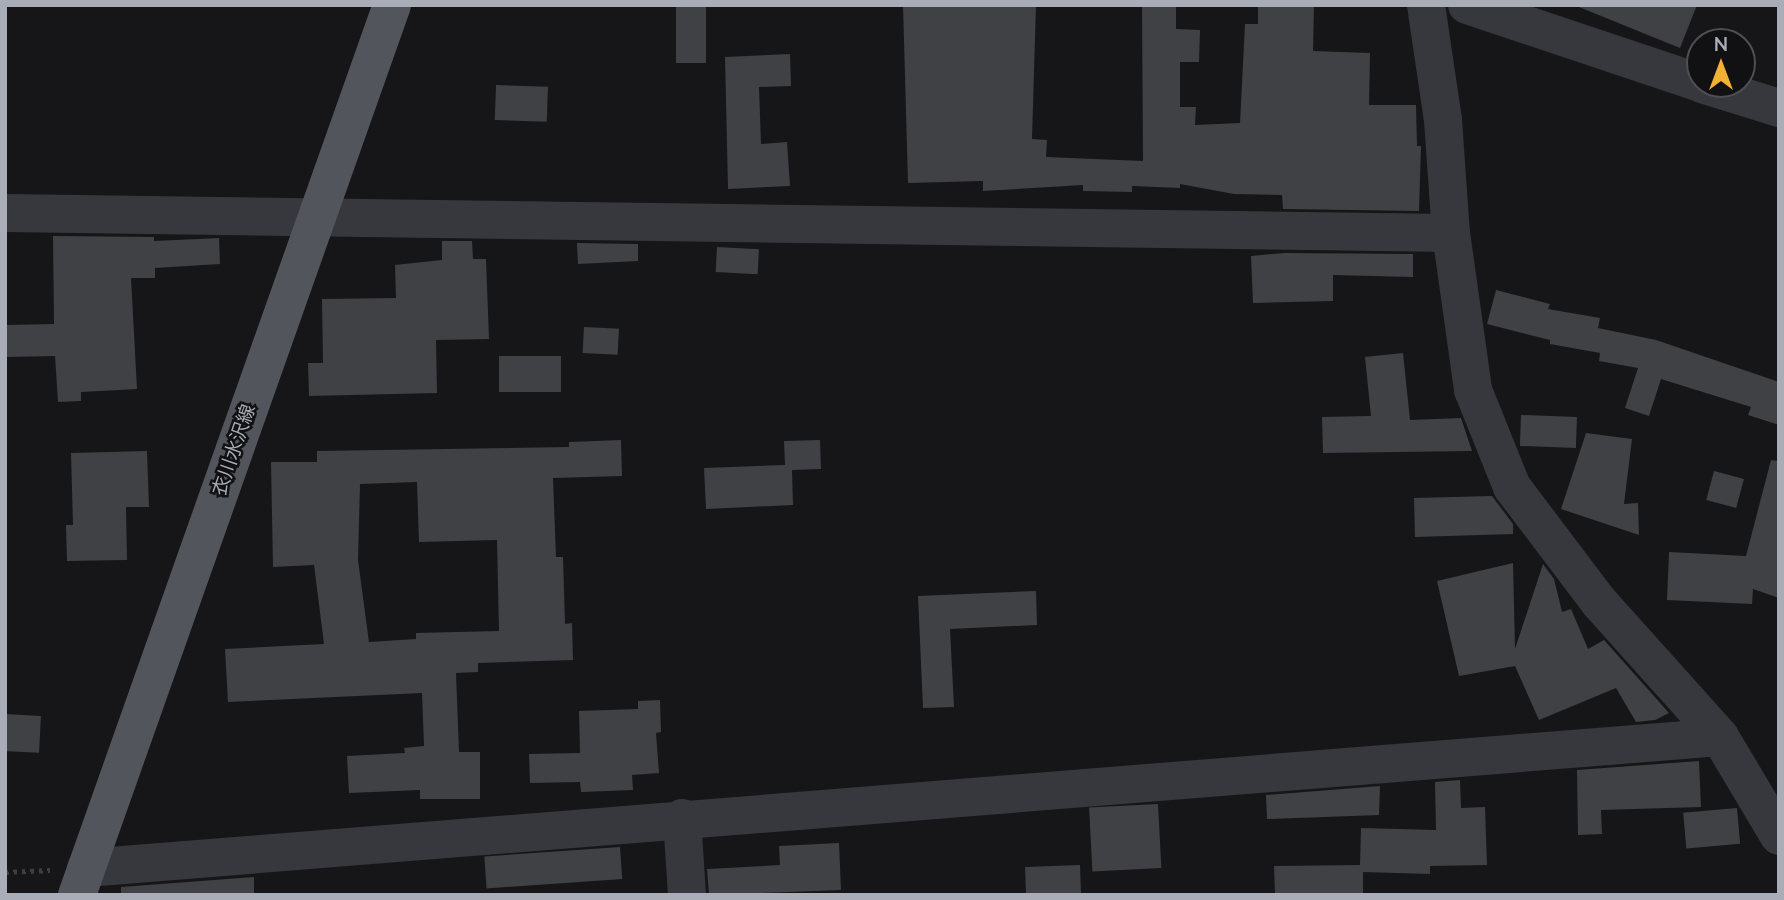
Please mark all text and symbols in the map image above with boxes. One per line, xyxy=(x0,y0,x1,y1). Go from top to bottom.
north arrow xyxy=(1686,28,1756,98)
text: N xyxy=(1714,32,1728,56)
street label: 衣川水沢線 xyxy=(208,401,260,499)

